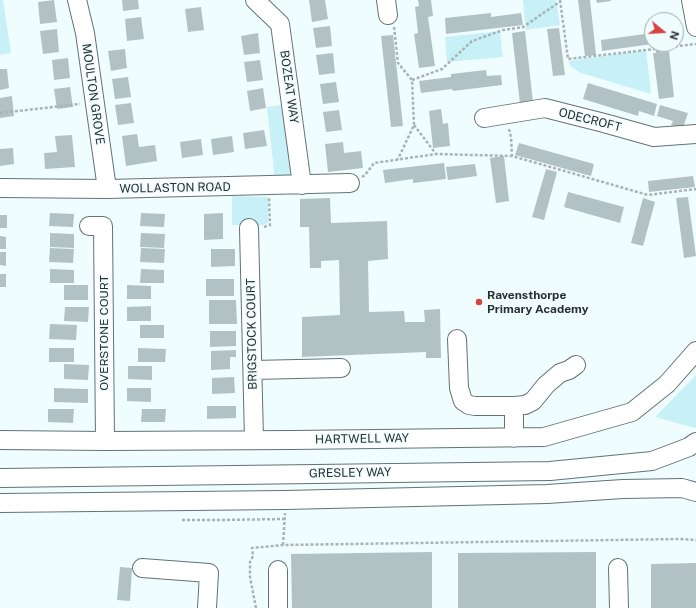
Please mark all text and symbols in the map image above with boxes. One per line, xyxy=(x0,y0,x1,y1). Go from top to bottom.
north arrow xyxy=(644,12,684,52)
text: N xyxy=(667,29,682,41)
street label: MOULTON GROVE xyxy=(79,42,107,146)
street label: BOZEAT WAY xyxy=(277,49,301,125)
street label: ODECROFT xyxy=(557,105,623,135)
street label: WOLLASTON ROAD xyxy=(119,180,231,196)
street label: OVERSTONE COURT xyxy=(97,275,111,391)
street label: BRIGSTOCK COURT xyxy=(244,278,260,390)
place label: Ravensthorpe Primary Academy xyxy=(487,288,588,316)
marker: Ravensthorpe Primary Academy xyxy=(474,297,484,307)
street label: HARTWELL WAY xyxy=(315,431,409,447)
street label: GRESLEY WAY xyxy=(309,465,391,481)

